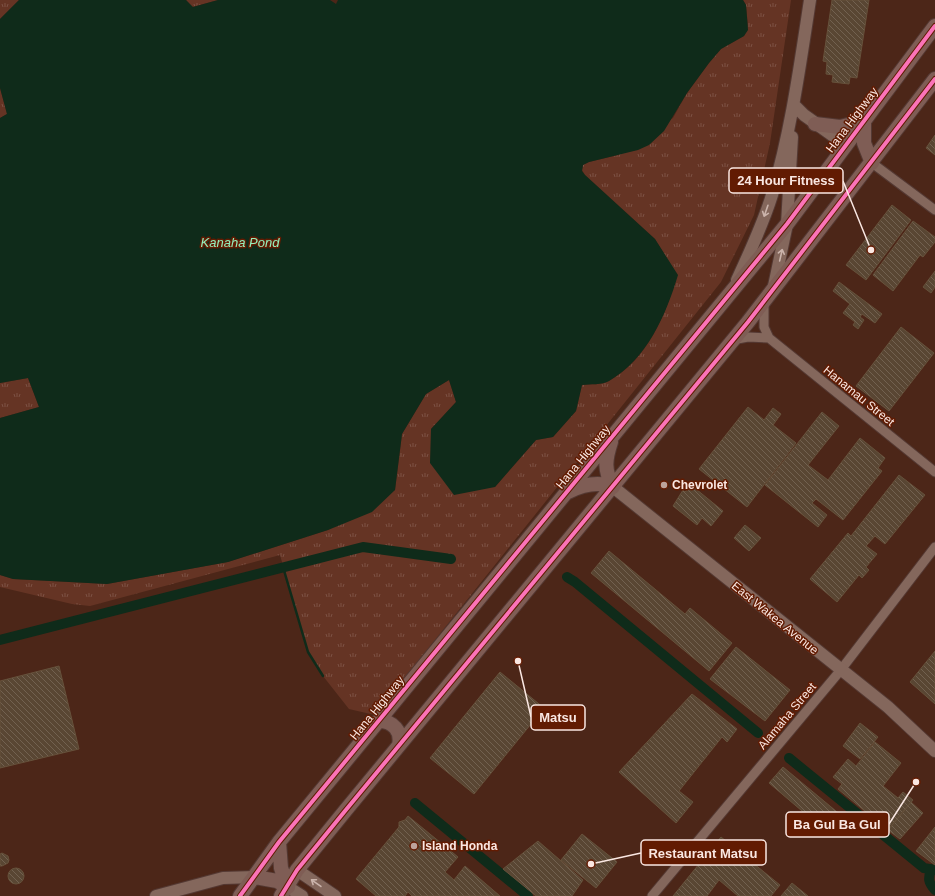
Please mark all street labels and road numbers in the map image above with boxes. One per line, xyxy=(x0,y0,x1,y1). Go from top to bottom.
street label: Hana Highway xyxy=(823,85,881,155)
street label: Hanamau Street xyxy=(821,363,898,429)
street label: Hana Highway xyxy=(553,422,613,492)
street label: East Wakea Avenue xyxy=(729,579,821,657)
street label: Hana Highway xyxy=(347,673,407,743)
street label: Alamaha Street xyxy=(755,679,819,752)

